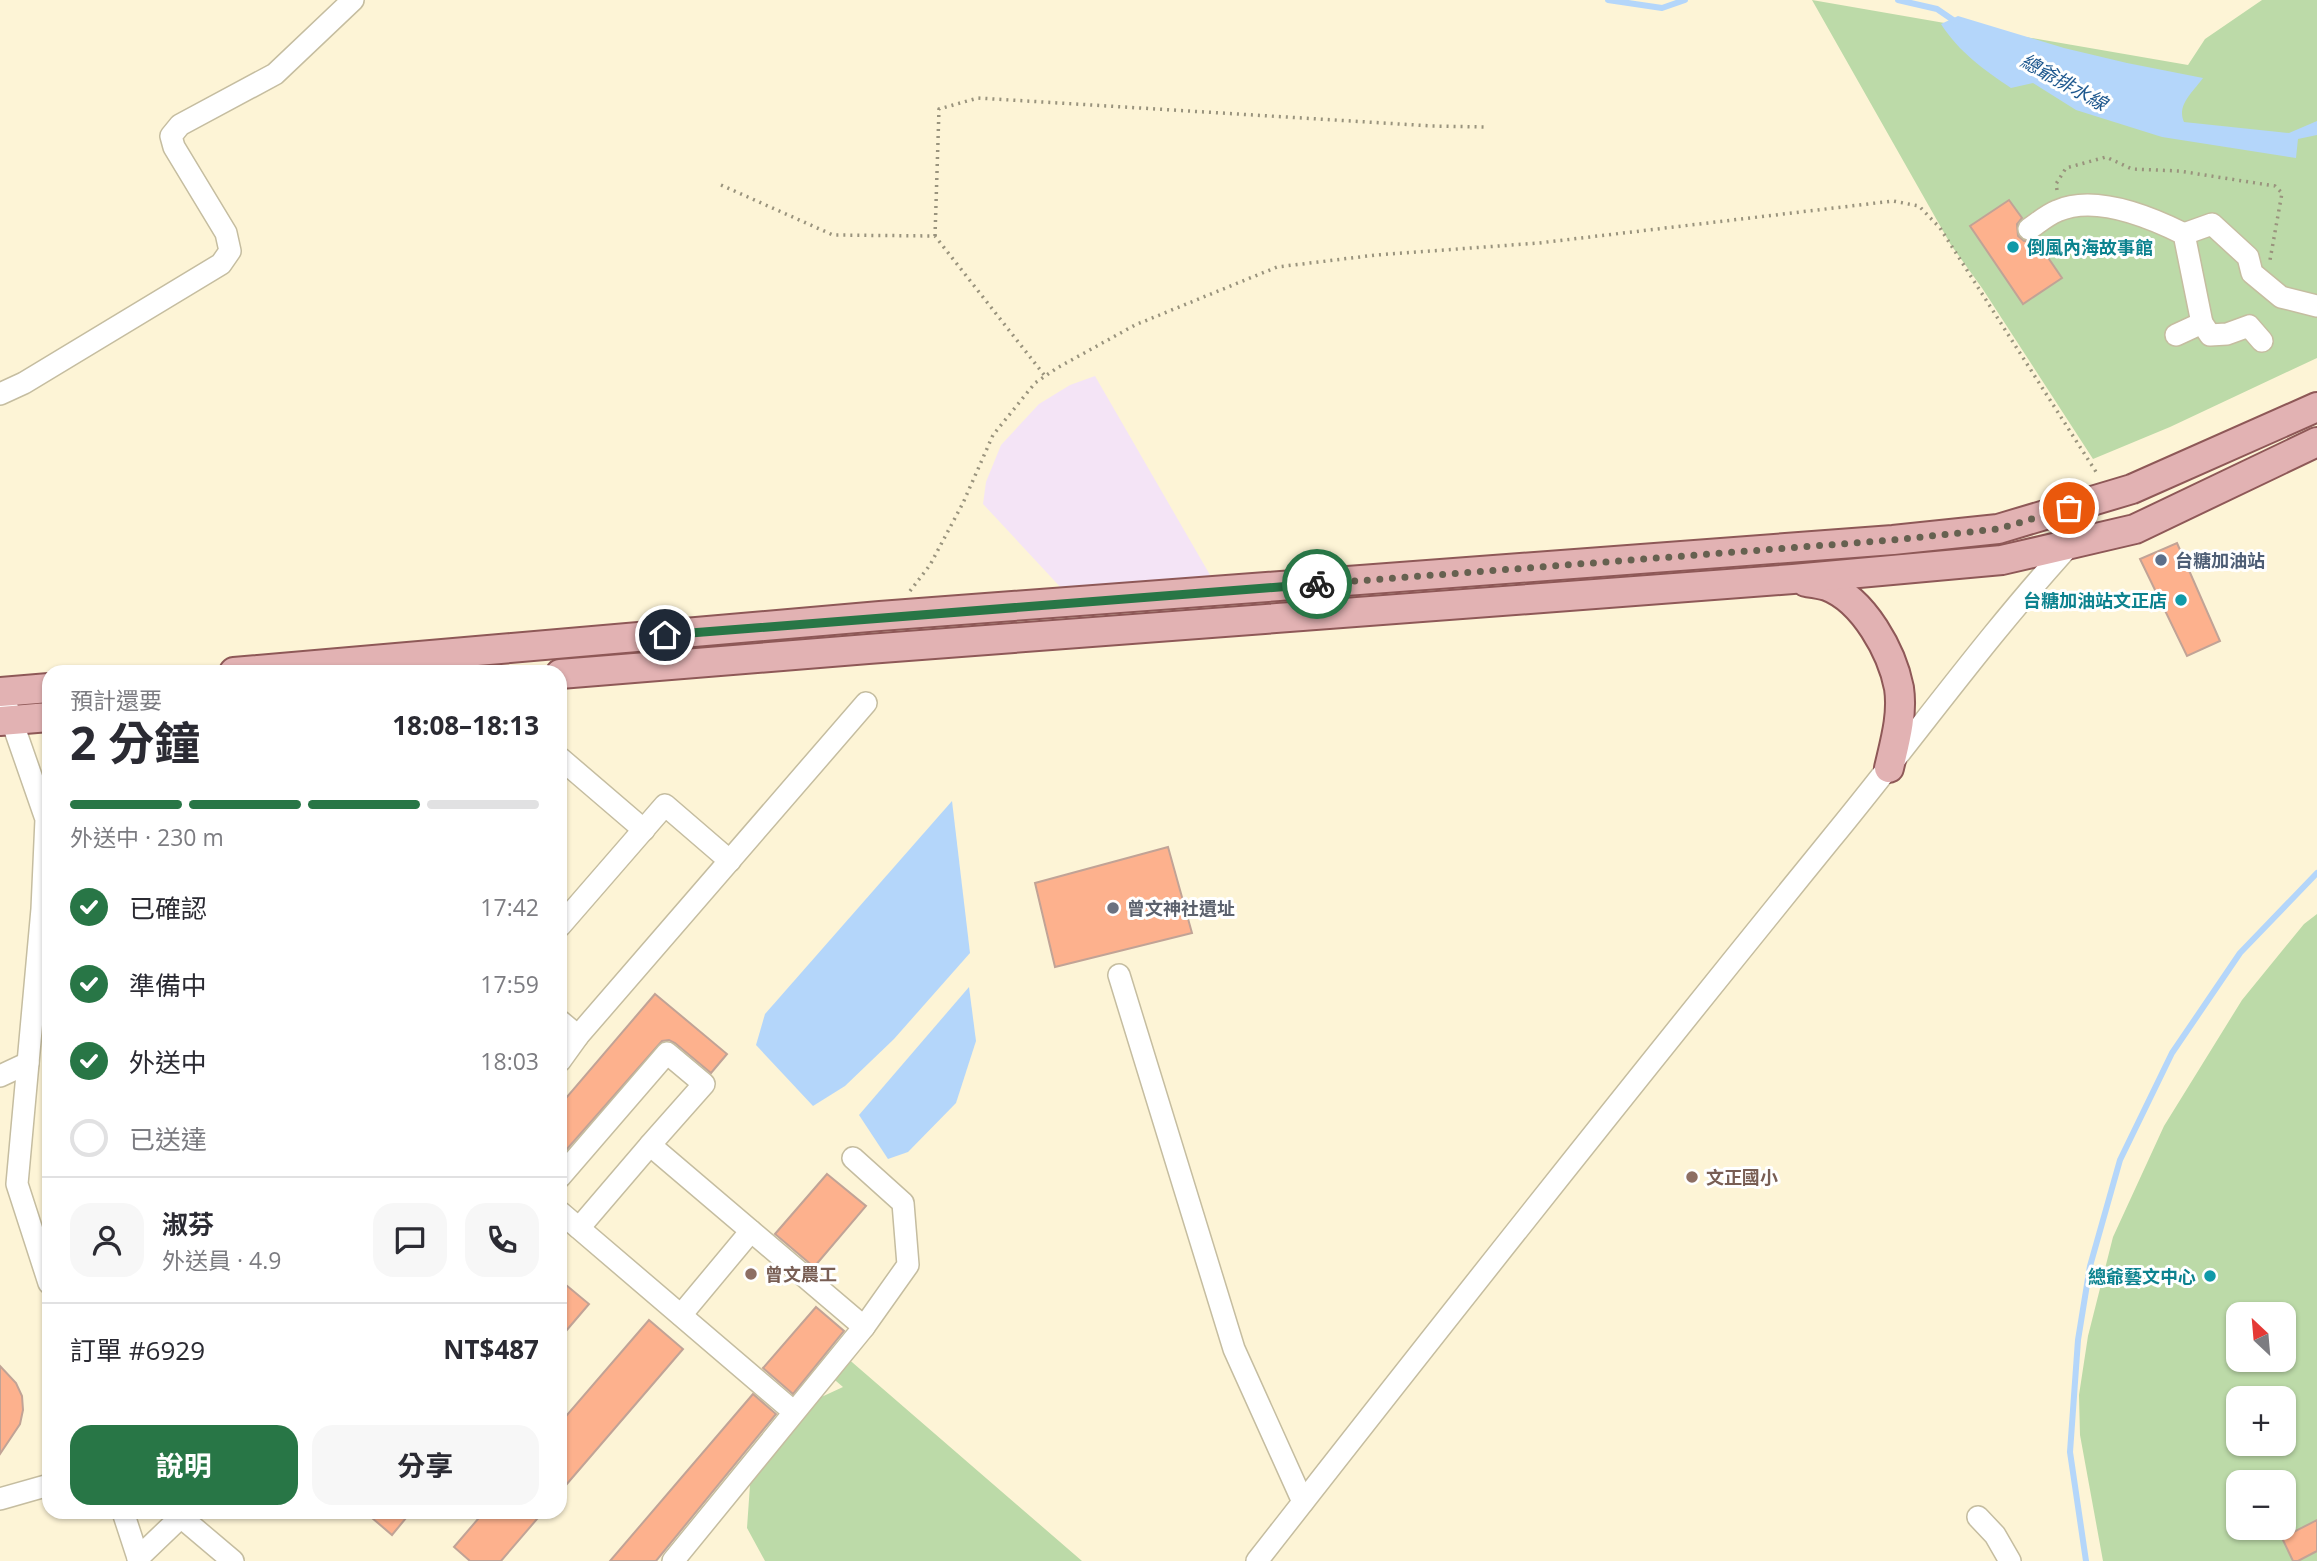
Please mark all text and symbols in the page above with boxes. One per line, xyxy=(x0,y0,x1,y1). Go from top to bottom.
water label: 總爺排水線 xyxy=(2016,48,2114,117)
place label: 倒風內海故事館 xyxy=(2027,235,2153,259)
marker: 倒風內海故事館 xyxy=(2005,239,2021,255)
pin xyxy=(2039,478,2099,538)
icon: bag xyxy=(2050,489,2088,527)
place label: 台糖加油站 xyxy=(2175,548,2265,572)
courier xyxy=(1282,549,1352,619)
marker: 台糖加油站 xyxy=(2153,552,2169,568)
icon: bike xyxy=(1298,565,1336,603)
place label: 台糖加油站文正店 xyxy=(2023,588,2167,612)
marker: 台糖加油站文正店 xyxy=(2173,592,2189,608)
pin xyxy=(635,605,695,665)
icon: home xyxy=(646,616,684,654)
text: 預計還要 xyxy=(70,684,162,716)
text: 18:08–18:13 xyxy=(392,707,539,743)
text: 2 分鐘 xyxy=(70,711,200,773)
text: 外送中 · 230 m xyxy=(70,821,224,853)
icon: check xyxy=(70,888,108,926)
text: 已確認 xyxy=(129,890,207,926)
text: 17:42 xyxy=(480,891,539,923)
place label: 曾文神社遺址 xyxy=(1127,896,1235,920)
marker: 曾文神社遺址 xyxy=(1105,900,1121,916)
icon: check xyxy=(70,965,108,1003)
text: 準備中 xyxy=(129,967,207,1003)
text: 17:59 xyxy=(480,968,539,1000)
icon: check xyxy=(70,1042,108,1080)
text: 外送中 xyxy=(129,1044,207,1080)
text: 18:03 xyxy=(480,1045,539,1077)
text: 已送達 xyxy=(129,1121,207,1157)
place label: 文正國小 xyxy=(1706,1165,1778,1189)
marker: 文正國小 xyxy=(1684,1169,1700,1185)
button: person xyxy=(70,1203,144,1277)
button: chat xyxy=(373,1203,447,1277)
button: phone xyxy=(465,1203,539,1277)
text: 淑芬 xyxy=(162,1206,214,1242)
text: 外送員 · 4.9 xyxy=(162,1244,281,1276)
place label: 曾文農工 xyxy=(765,1262,837,1286)
place label: 總爺藝文中心 xyxy=(2088,1264,2196,1288)
marker: 曾文農工 xyxy=(743,1266,759,1282)
marker: 總爺藝文中心 xyxy=(2202,1268,2218,1284)
north arrow xyxy=(2226,1302,2296,1372)
map controls xyxy=(2226,1302,2296,1540)
text: NT$487 xyxy=(443,1331,539,1367)
text: 訂單 #6929 xyxy=(70,1332,205,1368)
button: + xyxy=(2226,1386,2296,1456)
button: 說明 xyxy=(70,1425,298,1505)
button: 分享 xyxy=(312,1425,539,1505)
button: − xyxy=(2226,1470,2296,1540)

